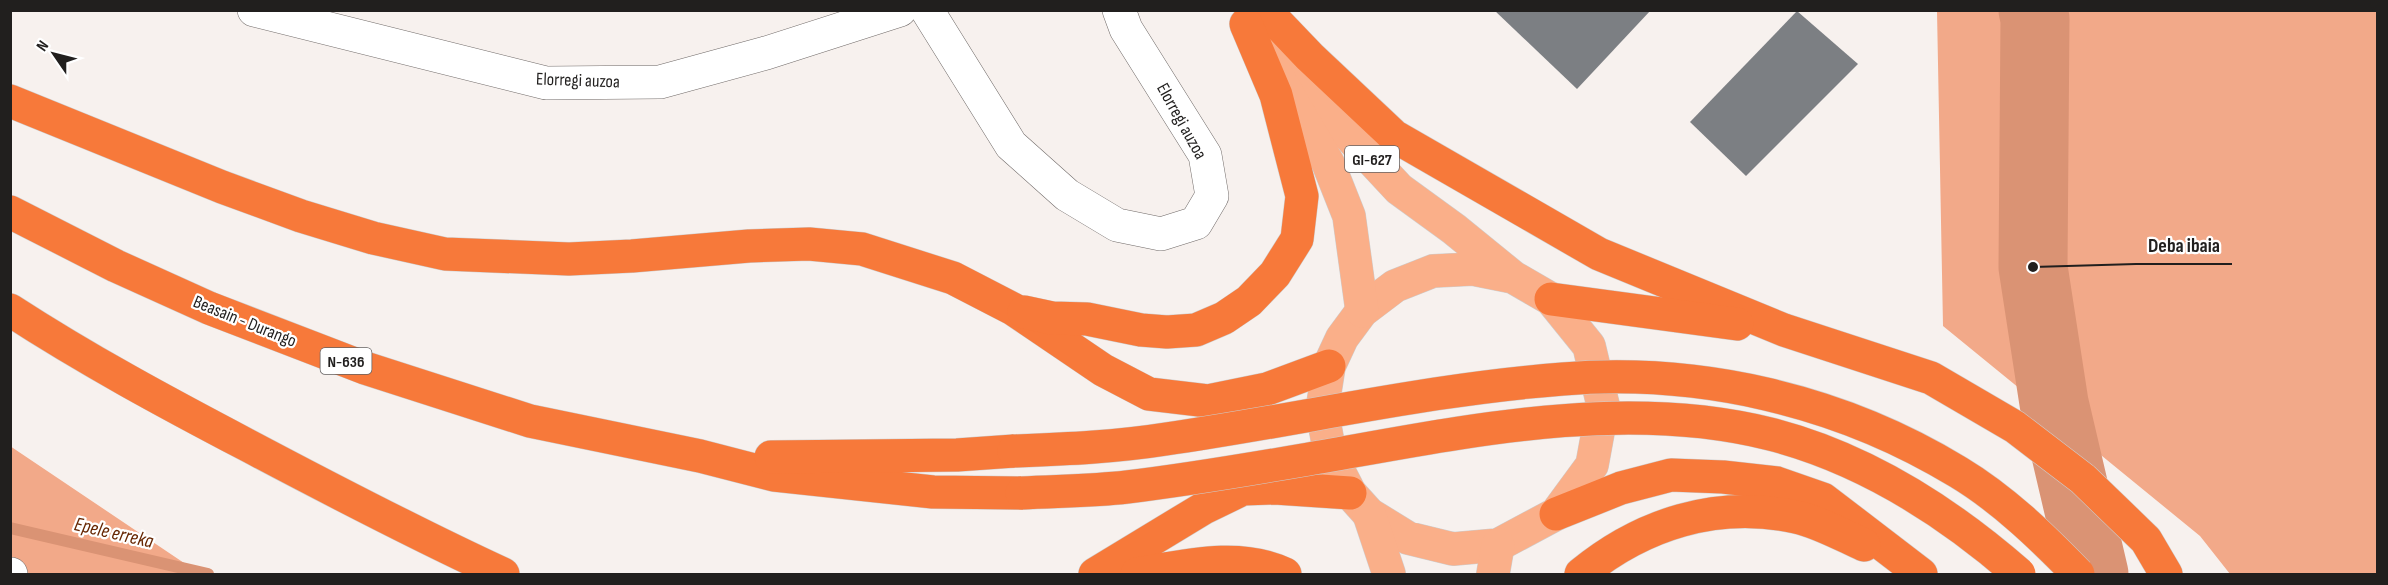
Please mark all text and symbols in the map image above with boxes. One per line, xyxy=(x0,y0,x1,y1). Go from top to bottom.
north arrow xyxy=(24,24,84,84)
text: N xyxy=(33,37,53,55)
street label: Elorregi auzoa xyxy=(536,69,620,92)
street label: Elorregi auzoa xyxy=(1152,79,1211,163)
road number: GI-627 xyxy=(1345,146,1399,172)
callout: Deba ibaia xyxy=(2136,226,2232,264)
text: Deba ibaia xyxy=(2148,234,2220,258)
street label: Beasain - Durango xyxy=(190,291,299,352)
road number: N-636 xyxy=(320,348,372,374)
water label: Epele erreka xyxy=(72,512,156,554)

